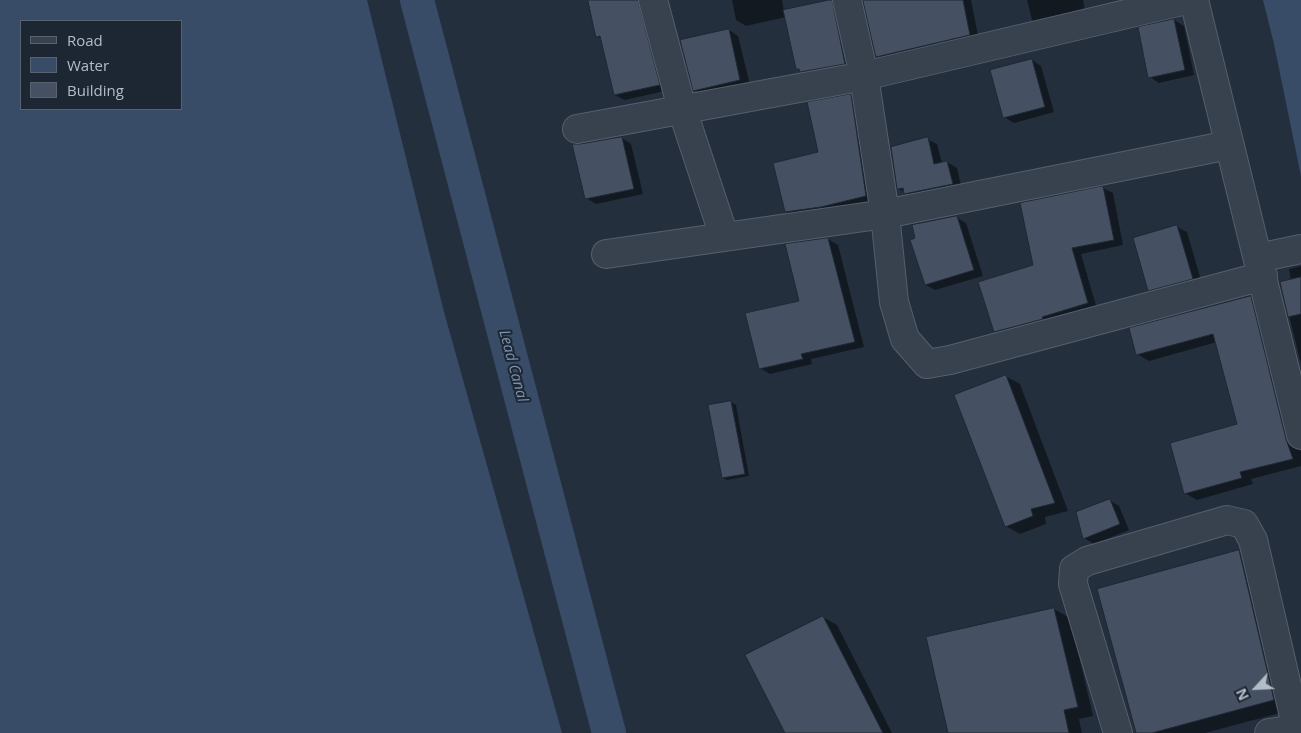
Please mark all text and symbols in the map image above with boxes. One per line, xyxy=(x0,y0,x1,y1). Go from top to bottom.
legend xyxy=(20,20,182,110)
text: Road xyxy=(67,30,103,50)
text: Water xyxy=(67,55,109,75)
text: Building xyxy=(67,80,124,100)
water label: Lead Canal xyxy=(495,328,531,404)
north arrow xyxy=(1231,663,1281,713)
text: N xyxy=(1231,685,1253,704)

